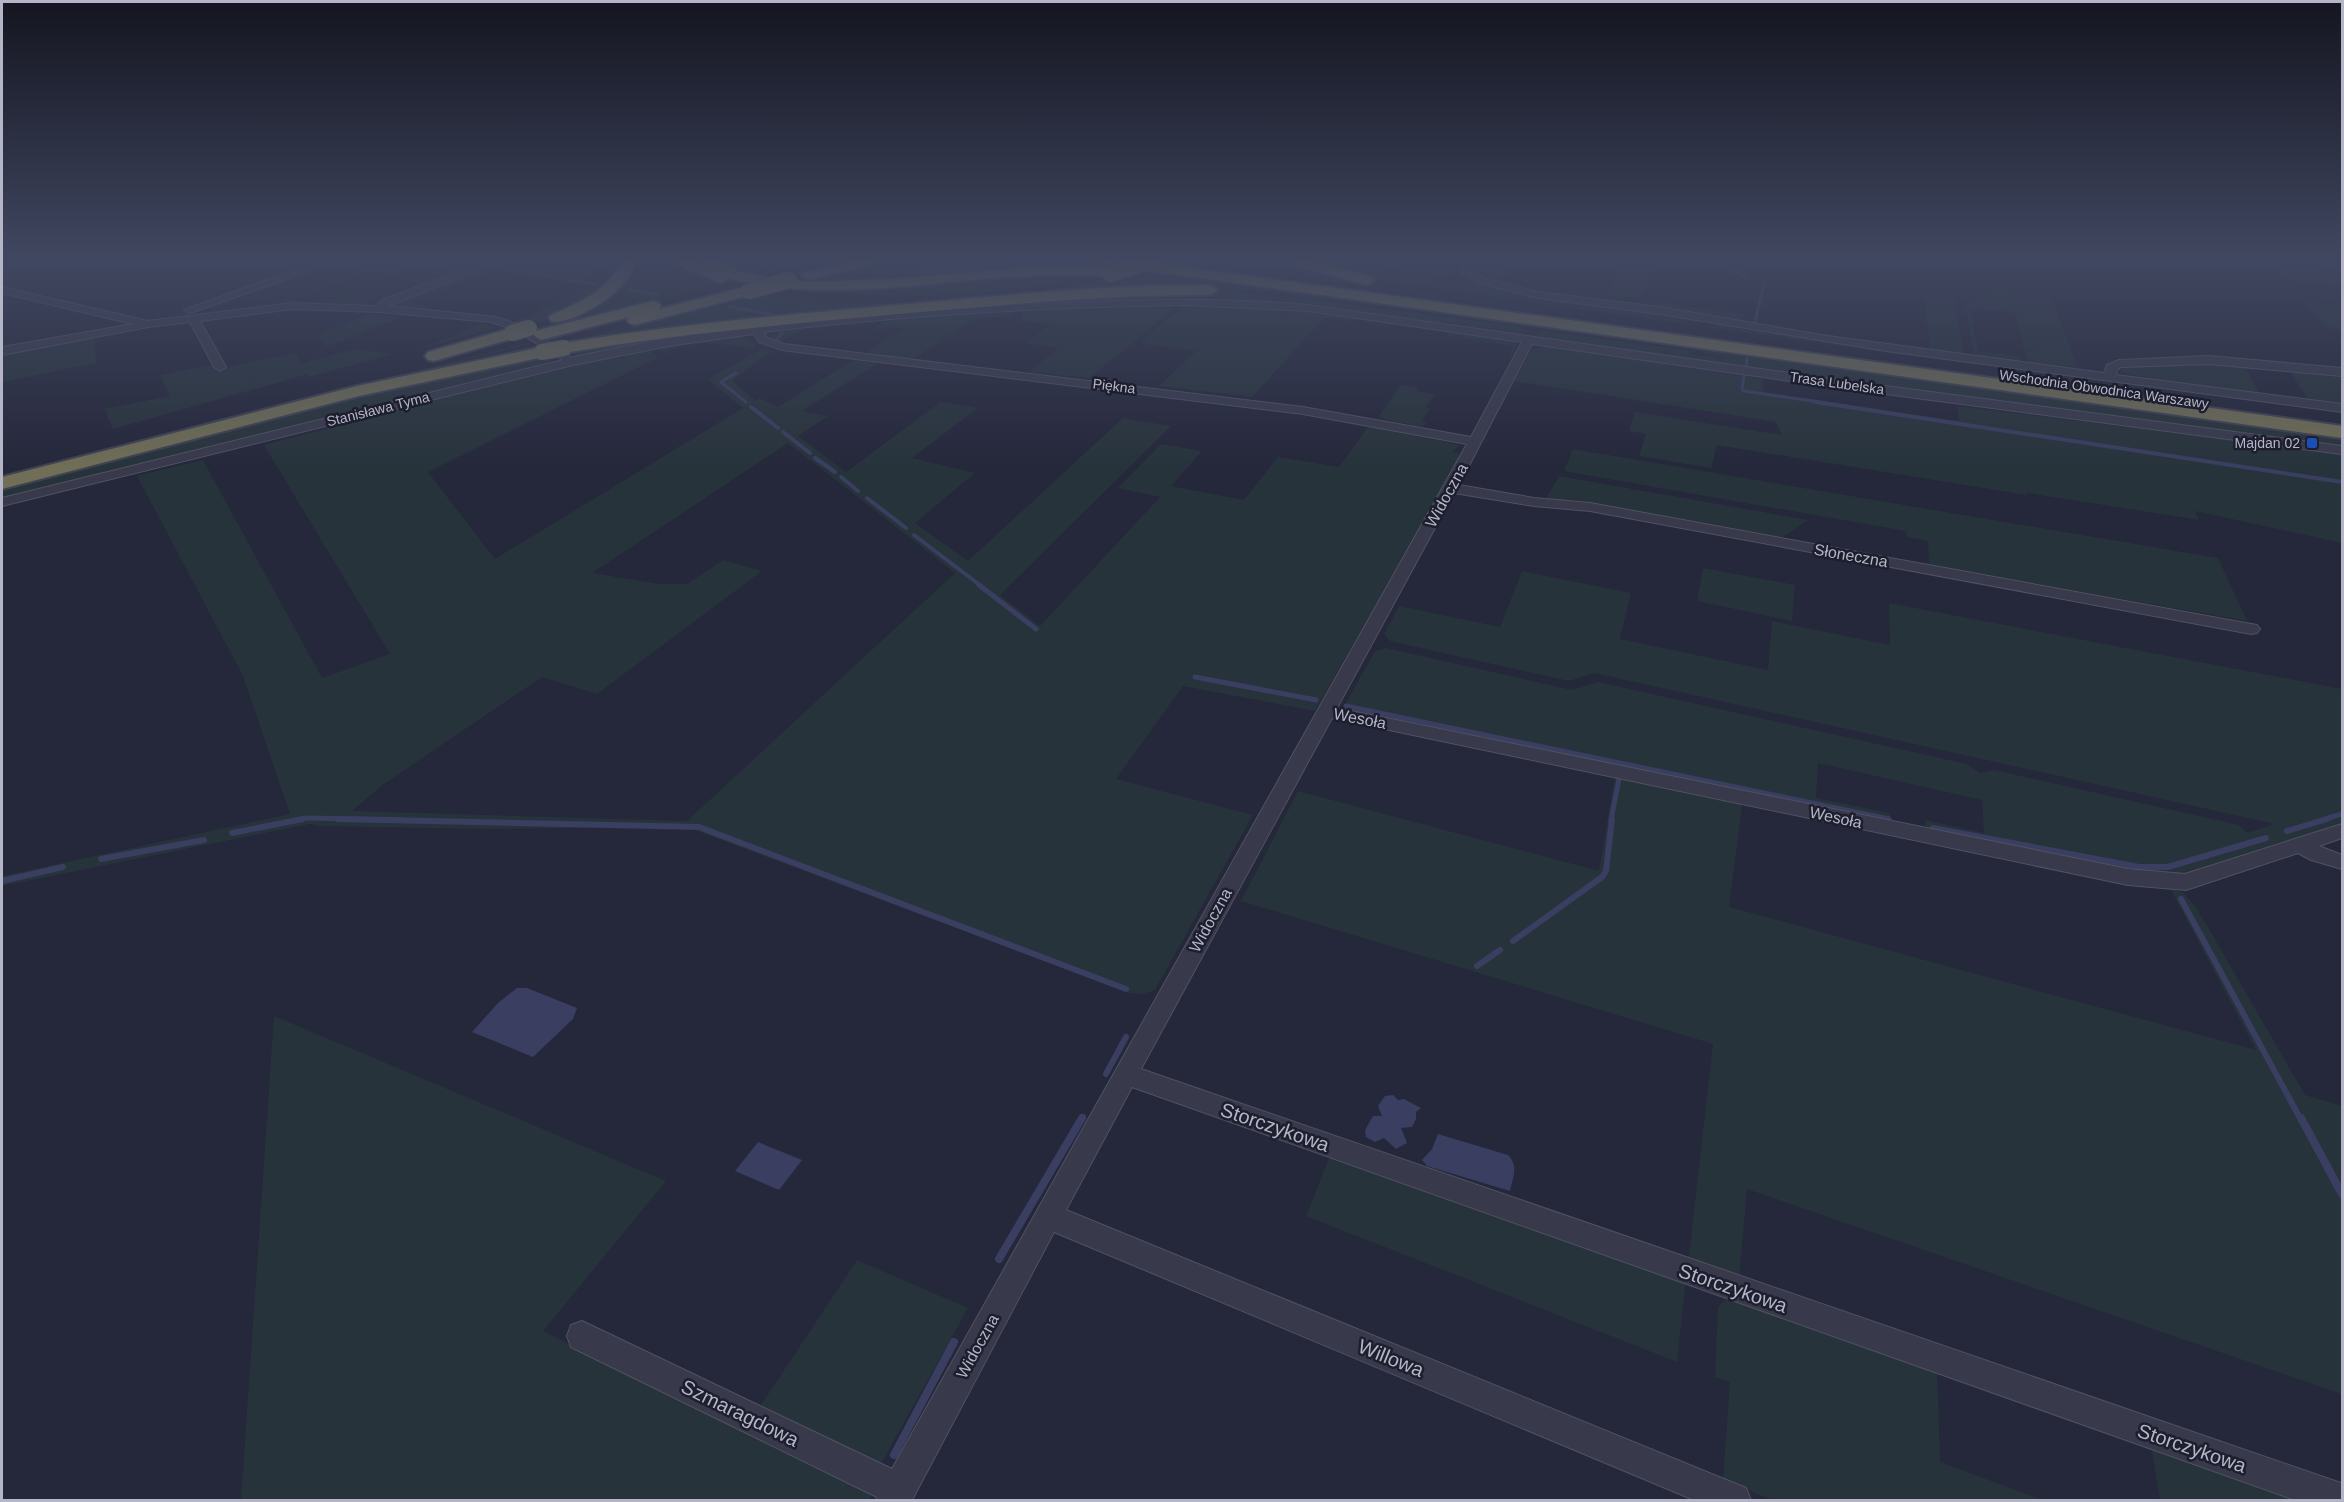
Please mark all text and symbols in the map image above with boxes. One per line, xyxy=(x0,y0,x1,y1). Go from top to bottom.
street label: Wschodnia Obwodnica Warszawy xyxy=(1998,366,2210,412)
street label: Trasa Lubelska xyxy=(1789,368,1885,398)
street label: Piękna xyxy=(1092,375,1136,397)
street label: Stanisława Tyma xyxy=(325,388,431,430)
place label: Majdan 02 xyxy=(2235,435,2300,451)
marker: Majdan 02 xyxy=(2305,436,2319,450)
street label: Widoczna xyxy=(1422,460,1471,530)
street label: Słoneczna xyxy=(1813,541,1889,570)
street label: Wesoła xyxy=(1332,705,1388,732)
street label: Wesoła xyxy=(1808,804,1864,831)
street label: Widoczna xyxy=(1186,885,1235,955)
street label: Storczykowa xyxy=(1218,1098,1333,1156)
street label: Storczykowa xyxy=(1676,1259,1791,1317)
street label: Widoczna xyxy=(953,1311,1002,1381)
street label: Willowa xyxy=(1355,1335,1428,1381)
street label: Szmaragdowa xyxy=(678,1375,803,1451)
street label: Storczykowa xyxy=(2135,1419,2250,1477)

